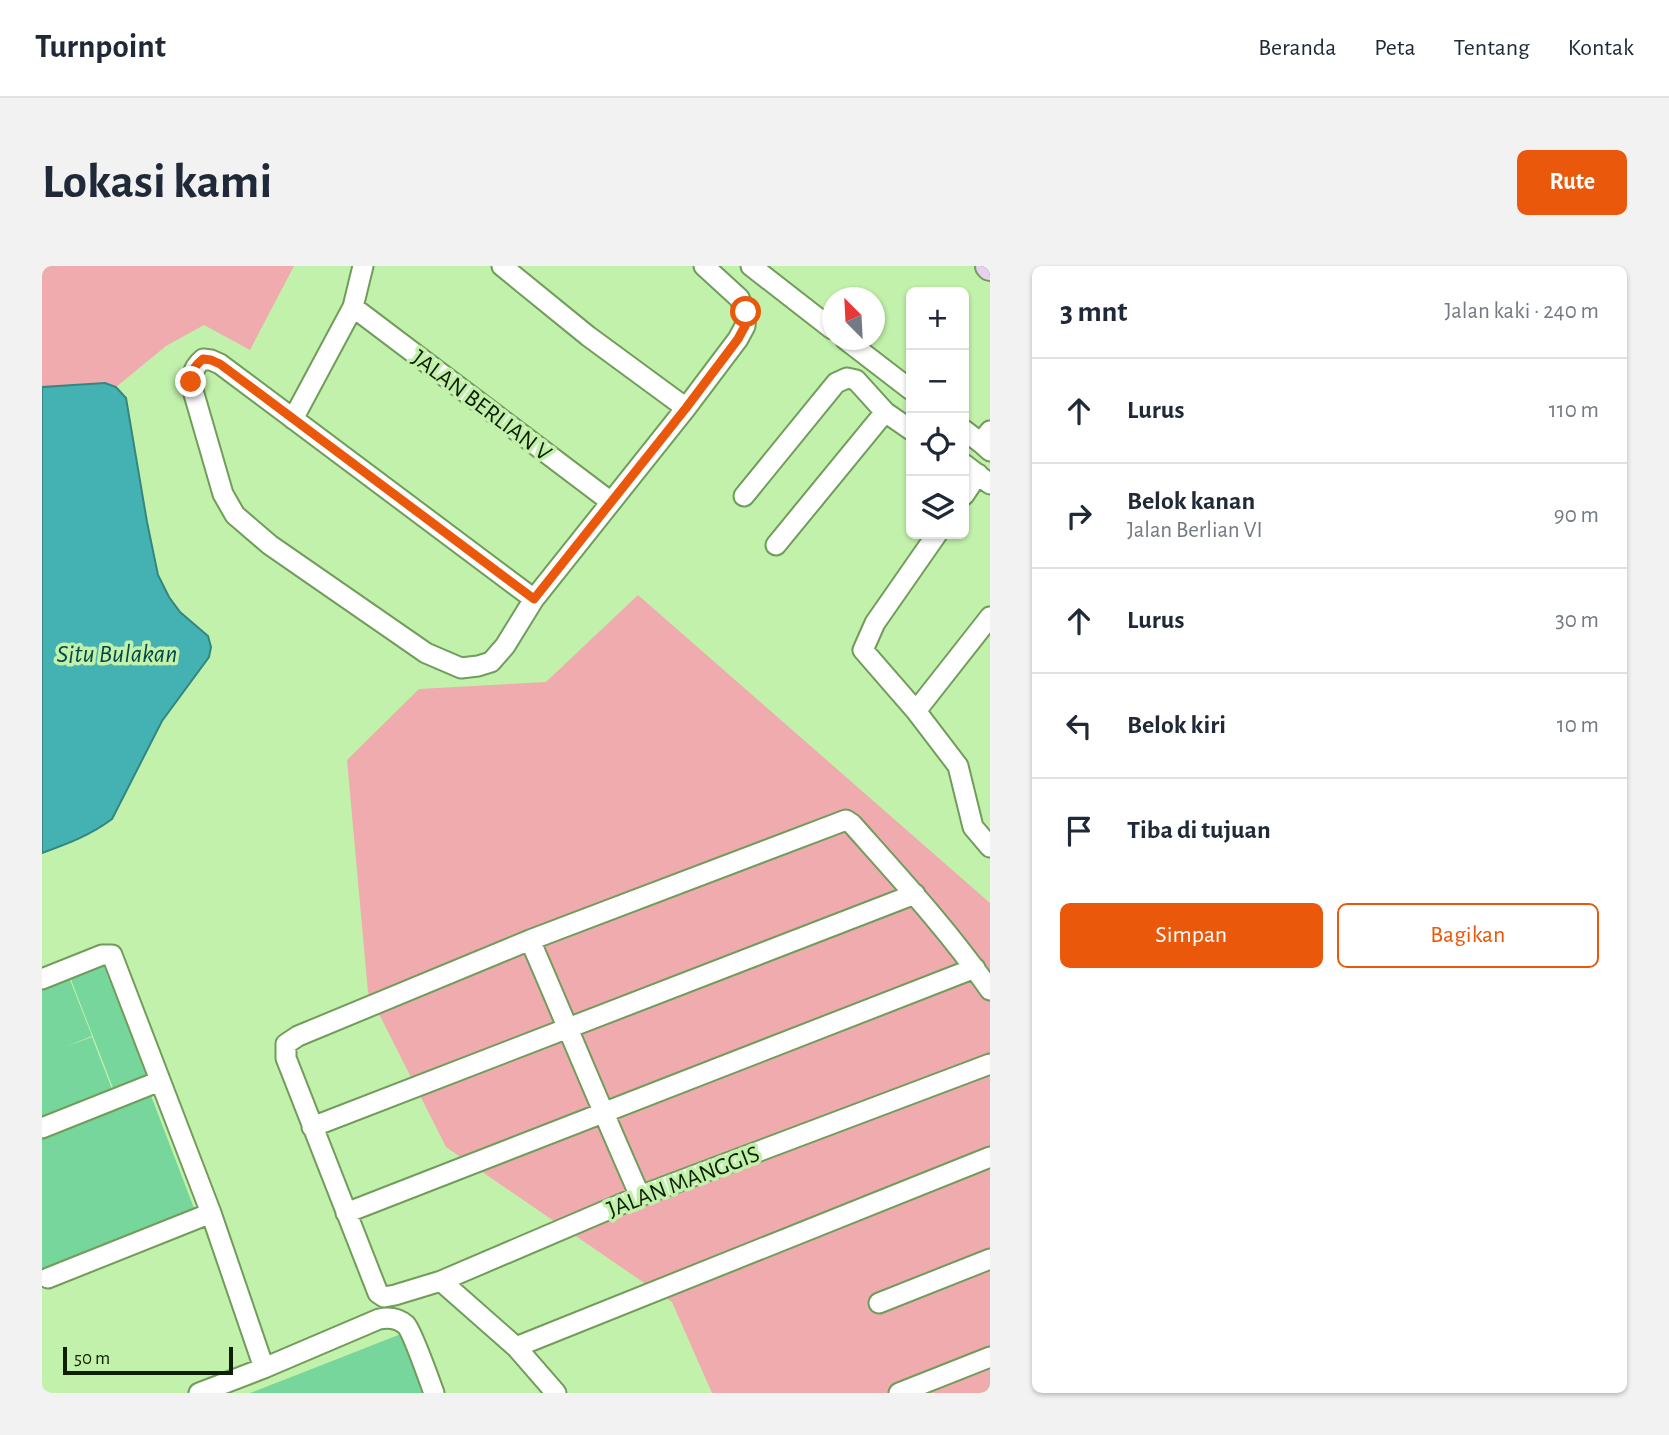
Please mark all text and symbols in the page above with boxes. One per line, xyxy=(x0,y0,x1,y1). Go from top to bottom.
text: Turnpoint xyxy=(35,31,166,64)
text: Beranda xyxy=(1258,36,1336,60)
text: Peta xyxy=(1374,36,1416,60)
text: Tentang xyxy=(1454,36,1530,60)
text: Kontak xyxy=(1568,36,1634,60)
button: Rute xyxy=(1517,150,1627,215)
text: Lokasi kami xyxy=(42,158,272,207)
north arrow xyxy=(822,287,885,350)
map controls xyxy=(906,287,969,539)
button: + xyxy=(906,287,969,350)
route start xyxy=(730,296,761,327)
text: 3 mnt xyxy=(1060,297,1128,327)
text: Jalan kaki · 240 m xyxy=(1445,300,1599,323)
street label: JALAN BERLIAN V xyxy=(407,346,556,466)
button: − xyxy=(906,350,969,413)
route end xyxy=(175,366,206,397)
icon: ahead xyxy=(1060,392,1098,430)
text: Lurus xyxy=(1127,397,1184,423)
text: 110 m xyxy=(1549,399,1599,422)
button: locate xyxy=(906,413,969,476)
button: layers xyxy=(906,476,969,539)
text: Belok kanan xyxy=(1127,488,1255,514)
icon: right xyxy=(1060,497,1098,535)
text: 90 m xyxy=(1554,504,1599,527)
text: Jalan Berlian VI xyxy=(1127,519,1263,542)
icon: ahead xyxy=(1060,602,1098,640)
text: Lurus xyxy=(1127,607,1184,633)
text: 30 m xyxy=(1555,609,1599,632)
water label: Situ Bulakan xyxy=(57,641,177,667)
icon: left xyxy=(1060,707,1098,745)
text: Belok kiri xyxy=(1127,712,1226,738)
text: 10 m xyxy=(1557,714,1599,737)
icon: arrive xyxy=(1060,812,1098,850)
text: Tiba di tujuan xyxy=(1127,817,1271,843)
button: Simpan xyxy=(1060,903,1323,968)
button: Bagikan xyxy=(1337,903,1599,968)
street label: JALAN MANGGIS xyxy=(604,1142,763,1222)
scale bar xyxy=(63,1344,233,1376)
text: 50 m xyxy=(74,1349,110,1368)

